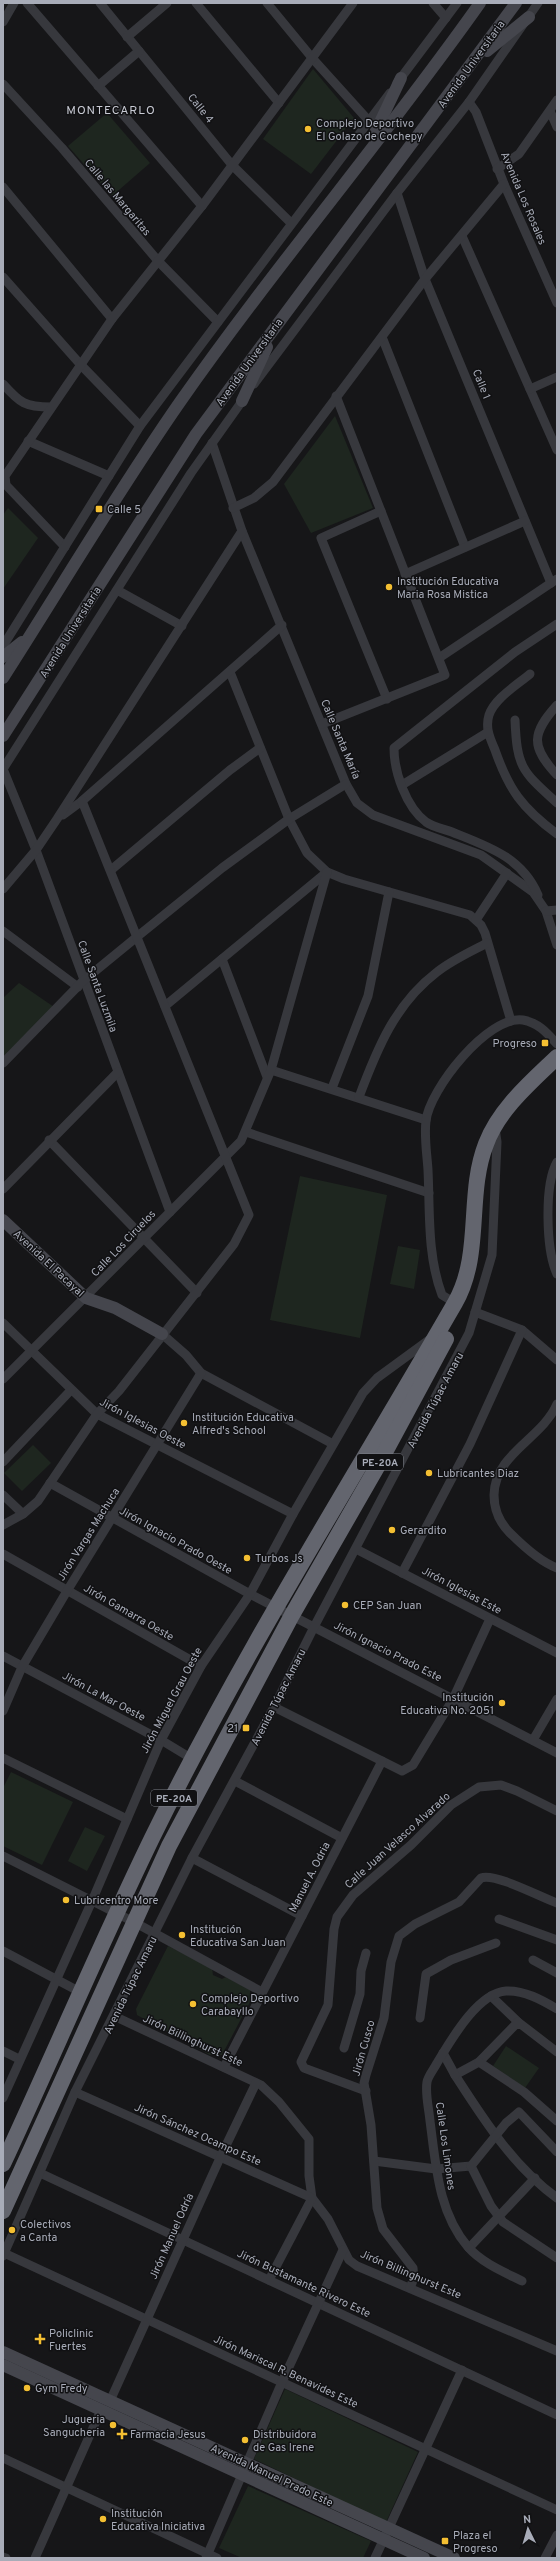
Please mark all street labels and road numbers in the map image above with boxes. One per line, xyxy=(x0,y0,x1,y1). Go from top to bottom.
street label: Avenida Universitaria xyxy=(435,18,508,111)
street label: Calle 4 xyxy=(184,91,216,126)
street label: Avenida Los Rosales xyxy=(497,150,549,247)
street label: Calle las Margaritas xyxy=(81,156,154,239)
street label: Avenida Universitaria xyxy=(213,316,286,409)
street label: Calle 1 xyxy=(469,367,493,401)
street label: Avenida Universitaria xyxy=(37,584,105,681)
street label: Calle Santa María xyxy=(317,697,363,782)
street label: Calle Santa Luzmila xyxy=(74,938,120,1034)
street label: Calle Los Ciruelos xyxy=(88,1207,159,1280)
street label: Avenida El Pacayal xyxy=(10,1227,87,1300)
street label: Avenida Túpac Amaru xyxy=(405,1350,467,1451)
street label: Jirón Iglesias Oeste xyxy=(97,1395,188,1453)
road number: PE-20A xyxy=(357,1454,403,1470)
street label: Jirón Vargas Machuca xyxy=(55,1485,123,1584)
street label: Jirón Ignacio Prado Oeste xyxy=(117,1504,234,1578)
street label: Jirón Iglesias Este xyxy=(419,1564,504,1618)
street label: Jirón Gamarra Oeste xyxy=(81,1581,176,1644)
street label: Jirón Ignacio Prado Este xyxy=(331,1619,444,1685)
street label: Jirón Miguel Grau Oeste xyxy=(138,1645,206,1756)
street label: Avenida Túpac Amaru xyxy=(248,1647,309,1748)
street label: Jirón La Mar Oeste xyxy=(59,1669,148,1725)
road number: PE-20A xyxy=(151,1790,197,1806)
street label: Calle Juan Velasco Alvarado xyxy=(342,1790,453,1892)
street label: Manuel A. Odria xyxy=(286,1840,334,1915)
street label: Avenida Túpac Amaru xyxy=(101,1934,161,2037)
street label: Jirón Billinghurst Este xyxy=(140,2012,245,2070)
street label: Jirón Cusco xyxy=(349,2019,379,2078)
street label: Jirón Sánchez Ocampo Este xyxy=(132,2101,263,2169)
street label: Calle Los Limones xyxy=(432,2101,458,2191)
street label: Jirón Manuel Odría xyxy=(147,2191,197,2282)
street label: Jirón Bustamante Rivero Este xyxy=(235,2247,373,2321)
street label: Jirón Billinghurst Este xyxy=(358,2247,463,2303)
street label: Jirón Mariscal R. Benavides Este xyxy=(211,2332,360,2412)
street label: Avenida Manuel Prado Este xyxy=(208,2441,335,2510)

